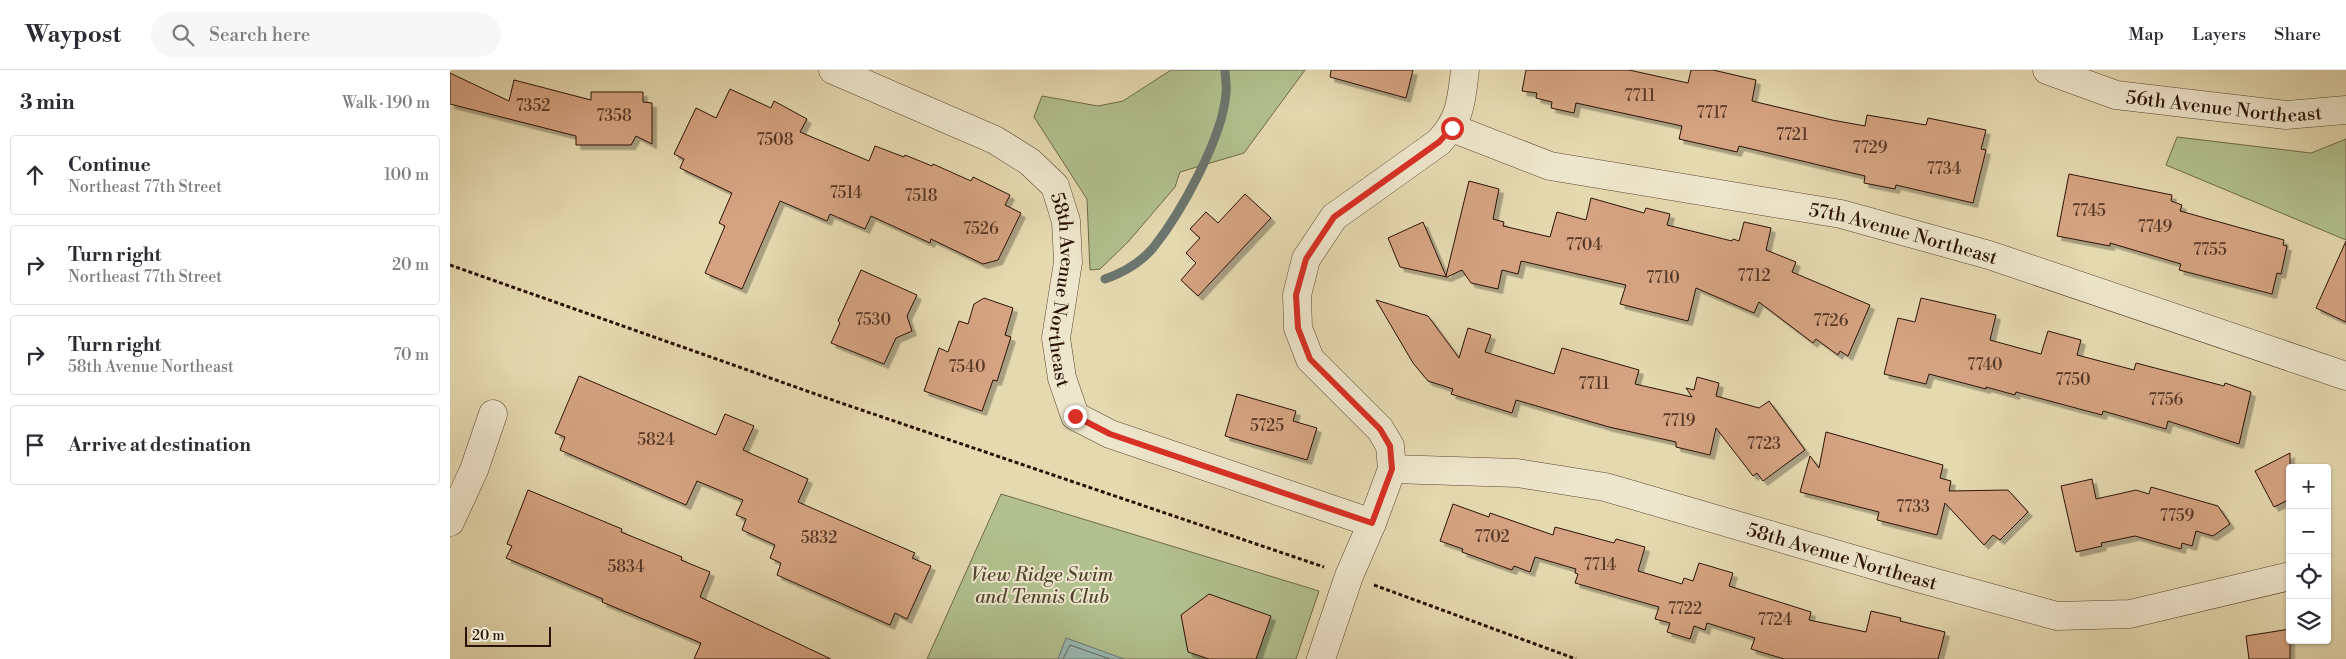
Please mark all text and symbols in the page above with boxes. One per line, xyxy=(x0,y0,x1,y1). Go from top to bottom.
search box xyxy=(151,12,501,57)
text: Waypost xyxy=(25,20,121,50)
icon: search xyxy=(169,21,197,49)
text: Search here xyxy=(209,23,310,47)
text: Map xyxy=(2129,23,2164,46)
text: Layers xyxy=(2192,23,2246,46)
text: Share xyxy=(2274,23,2321,46)
street label: 56th Avenue Northeast xyxy=(2125,85,2323,128)
house number: 7711 xyxy=(1624,86,1656,106)
text: 3 min xyxy=(20,90,75,116)
text: Walk · 190 m xyxy=(342,93,430,113)
house number: 7352 xyxy=(516,96,550,116)
house number: 7717 xyxy=(1697,103,1727,123)
house number: 7358 xyxy=(596,106,632,126)
route start xyxy=(1441,117,1464,140)
house number: 7721 xyxy=(1776,125,1808,145)
house number: 7508 xyxy=(757,130,794,150)
house number: 7729 xyxy=(1853,138,1888,158)
text: Continue xyxy=(68,153,151,177)
house number: 7734 xyxy=(1927,159,1962,179)
icon: ahead xyxy=(21,161,49,189)
text: 100 m xyxy=(384,165,429,185)
text: Northeast 77th Street xyxy=(68,177,222,197)
house number: 7514 xyxy=(830,183,863,203)
house number: 7518 xyxy=(905,186,938,206)
street label: 58th Avenue Northeast xyxy=(1043,189,1079,391)
street label: 57th Avenue Northeast xyxy=(1807,198,2001,270)
house number: 7745 xyxy=(2072,201,2106,221)
house number: 7749 xyxy=(2138,217,2173,237)
house number: 7526 xyxy=(963,219,999,239)
house number: 7704 xyxy=(1566,235,1602,255)
house number: 7755 xyxy=(2193,240,2227,260)
text: Turn right xyxy=(68,243,161,267)
icon: right xyxy=(21,251,49,279)
text: 20 m xyxy=(392,255,429,275)
house number: 7712 xyxy=(1737,266,1771,286)
text: Northeast 77th Street xyxy=(68,267,222,287)
house number: 7710 xyxy=(1646,268,1680,288)
house number: 7530 xyxy=(855,310,891,330)
house number: 7726 xyxy=(1814,311,1849,331)
text: Turn right xyxy=(68,333,161,357)
icon: right xyxy=(21,341,49,369)
text: 70 m xyxy=(393,345,429,365)
house number: 7740 xyxy=(1967,355,2003,375)
text: 58th Avenue Northeast xyxy=(68,357,234,377)
house number: 7540 xyxy=(948,357,986,377)
house number: 7750 xyxy=(2055,370,2091,390)
house number: 7711 xyxy=(1578,374,1610,394)
house number: 7756 xyxy=(2149,390,2183,410)
route end xyxy=(1064,405,1087,428)
house number: 7719 xyxy=(1663,411,1696,431)
house number: 5725 xyxy=(1250,416,1284,436)
house number: 5824 xyxy=(637,430,675,450)
icon: arrive xyxy=(21,431,49,459)
text: Arrive at destination xyxy=(68,433,251,457)
house number: 7723 xyxy=(1747,434,1781,454)
map controls xyxy=(2286,464,2331,644)
button: + xyxy=(2286,464,2331,509)
house number: 7733 xyxy=(1896,497,1930,517)
house number: 7759 xyxy=(2160,506,2194,526)
button: − xyxy=(2286,509,2331,554)
street label: 58th Avenue Northeast xyxy=(1744,518,1940,596)
house number: 7702 xyxy=(1474,527,1510,547)
house number: 5832 xyxy=(801,528,837,548)
button: locate xyxy=(2286,554,2331,599)
house number: 7714 xyxy=(1584,555,1617,575)
house number: 5834 xyxy=(607,557,645,577)
park label: View Ridge Swim and Tennis Club xyxy=(971,563,1114,609)
house number: 7722 xyxy=(1668,599,1702,619)
button: layers xyxy=(2286,599,2331,644)
house number: 7724 xyxy=(1758,610,1793,630)
scale bar xyxy=(465,624,551,647)
text: 20 m xyxy=(472,627,504,645)

